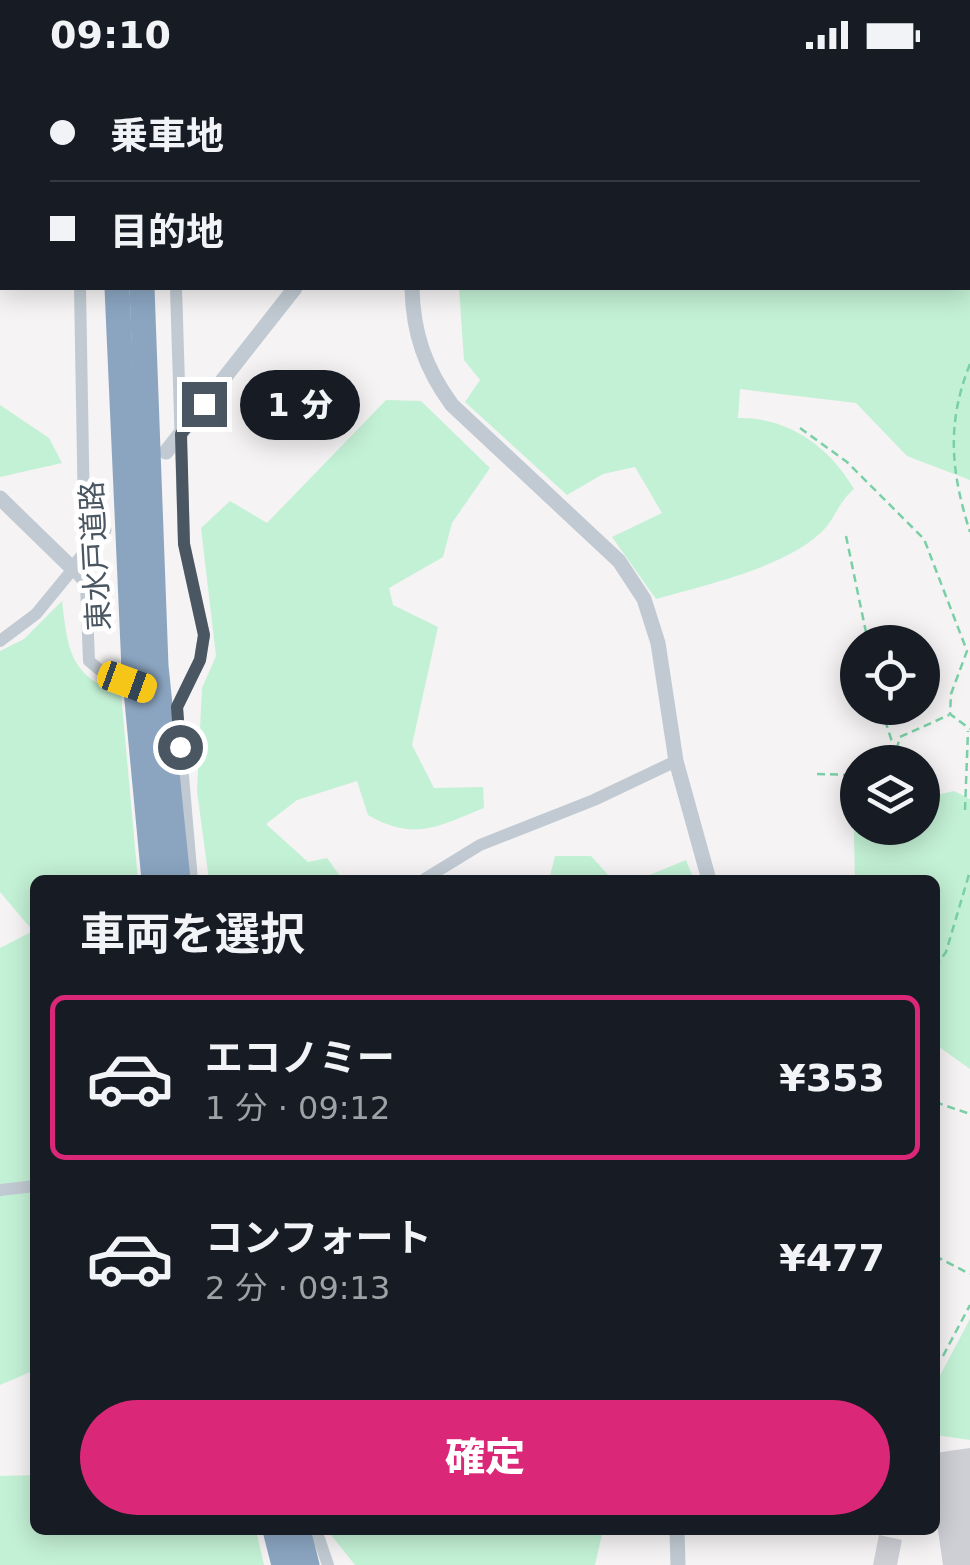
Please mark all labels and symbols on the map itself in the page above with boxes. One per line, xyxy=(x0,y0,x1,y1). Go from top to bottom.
callout: 1 分 xyxy=(239,369,359,439)
route end xyxy=(182,382,227,427)
street label: 東水戸道路 xyxy=(74,480,116,632)
car xyxy=(94,658,160,706)
route start xyxy=(158,725,203,770)

